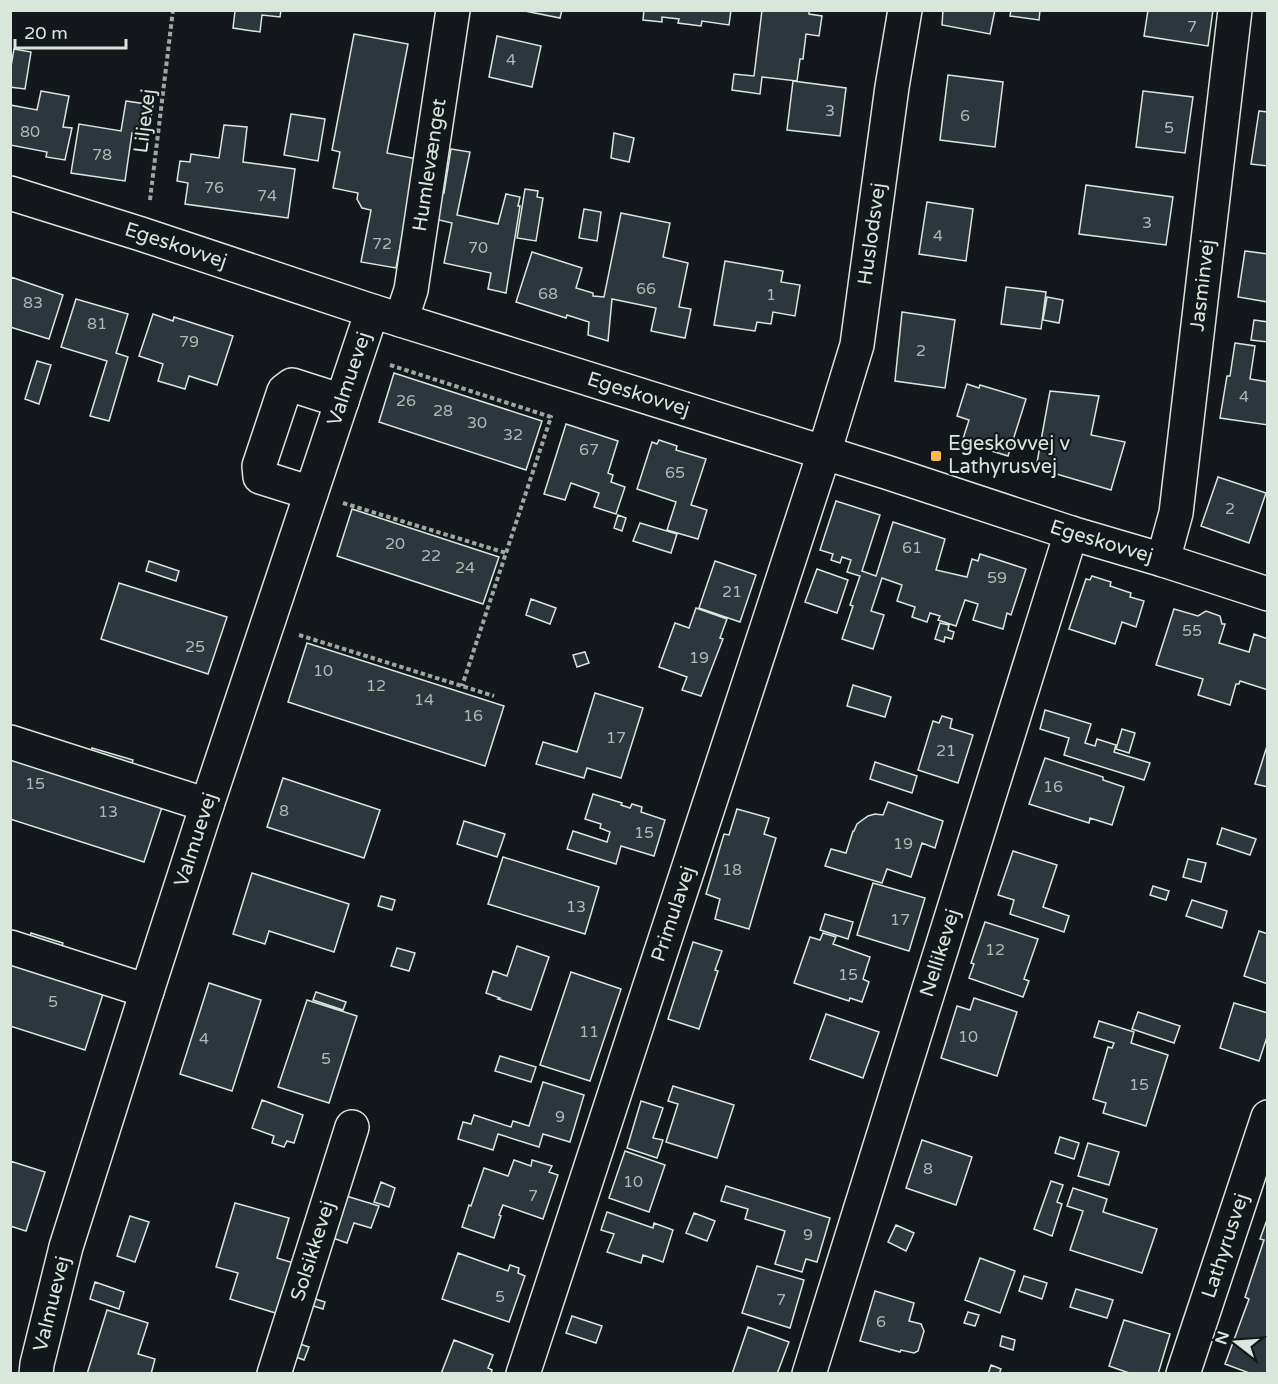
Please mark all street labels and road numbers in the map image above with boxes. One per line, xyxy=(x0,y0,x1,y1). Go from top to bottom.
street label: Liljevej xyxy=(129,87,161,155)
street label: Humlevænget xyxy=(408,97,452,233)
street label: Huslodsvej xyxy=(853,181,891,286)
street label: Egeskovvej xyxy=(122,218,230,274)
street label: Jasminvej xyxy=(1185,238,1220,333)
street label: Valmuevej xyxy=(323,329,376,429)
street label: Egeskovvej xyxy=(584,367,693,422)
street label: Egeskovvej xyxy=(1047,515,1156,568)
street label: Valmuevej xyxy=(169,790,222,890)
street label: Primulavej xyxy=(647,863,700,965)
street label: Nellikevej xyxy=(915,906,965,1000)
street label: Lathyrusvej xyxy=(1197,1190,1254,1301)
street label: Solsikkevej xyxy=(286,1198,340,1304)
street label: Valmuevej xyxy=(29,1254,75,1354)

